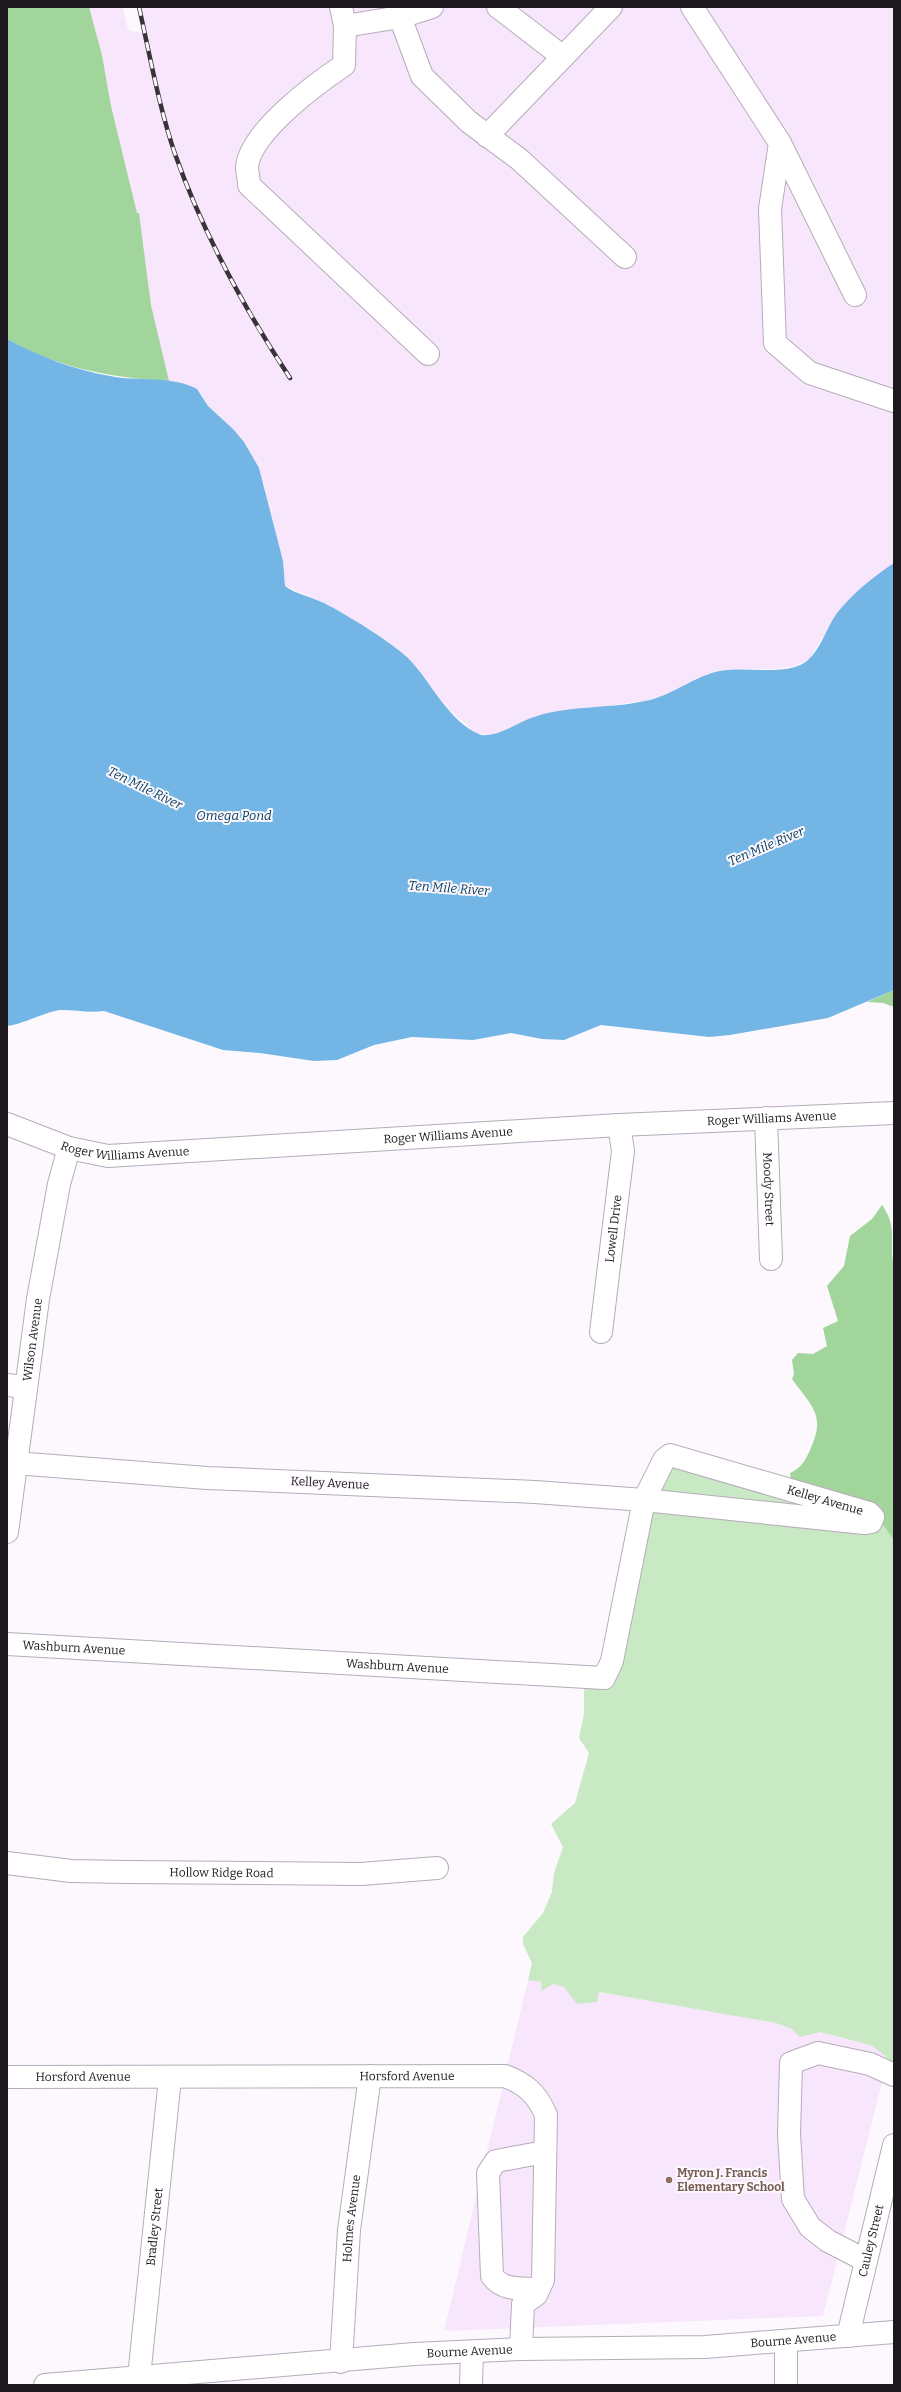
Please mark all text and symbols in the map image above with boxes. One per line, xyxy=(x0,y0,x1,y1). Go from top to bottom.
water label: Ten Mile River xyxy=(105,764,185,813)
water label: Omega Pond xyxy=(196,808,272,823)
water label: Ten Mile River xyxy=(726,823,807,869)
water label: Ten Mile River xyxy=(408,878,491,898)
street label: Roger Williams Avenue xyxy=(707,1109,837,1128)
street label: Roger Williams Avenue xyxy=(383,1124,513,1146)
street label: Roger Williams Avenue xyxy=(59,1138,190,1163)
street label: Moody Street xyxy=(760,1152,777,1227)
street label: Lowell Drive xyxy=(602,1194,625,1263)
street label: Wilson Avenue xyxy=(20,1297,45,1382)
street label: Kelley Avenue xyxy=(290,1474,370,1492)
street label: Kelley Avenue xyxy=(785,1482,865,1518)
street label: Washburn Avenue xyxy=(22,1638,126,1658)
street label: Washburn Avenue xyxy=(346,1656,449,1676)
street label: Hollow Ridge Road xyxy=(169,1865,274,1880)
street label: Horsford Avenue xyxy=(360,2069,454,2083)
street label: Horsford Avenue xyxy=(36,2070,130,2084)
place label: Myron J. Francis Elementary School xyxy=(677,2166,785,2194)
street label: Holmes Avenue xyxy=(340,2174,363,2263)
marker: Myron J. Francis Elementary School xyxy=(664,2175,674,2185)
street label: Bradley Street xyxy=(144,2186,166,2267)
street label: Cauley Street xyxy=(855,2202,887,2278)
street label: Bourne Avenue xyxy=(750,2330,837,2350)
street label: Bourne Avenue xyxy=(426,2342,513,2360)

